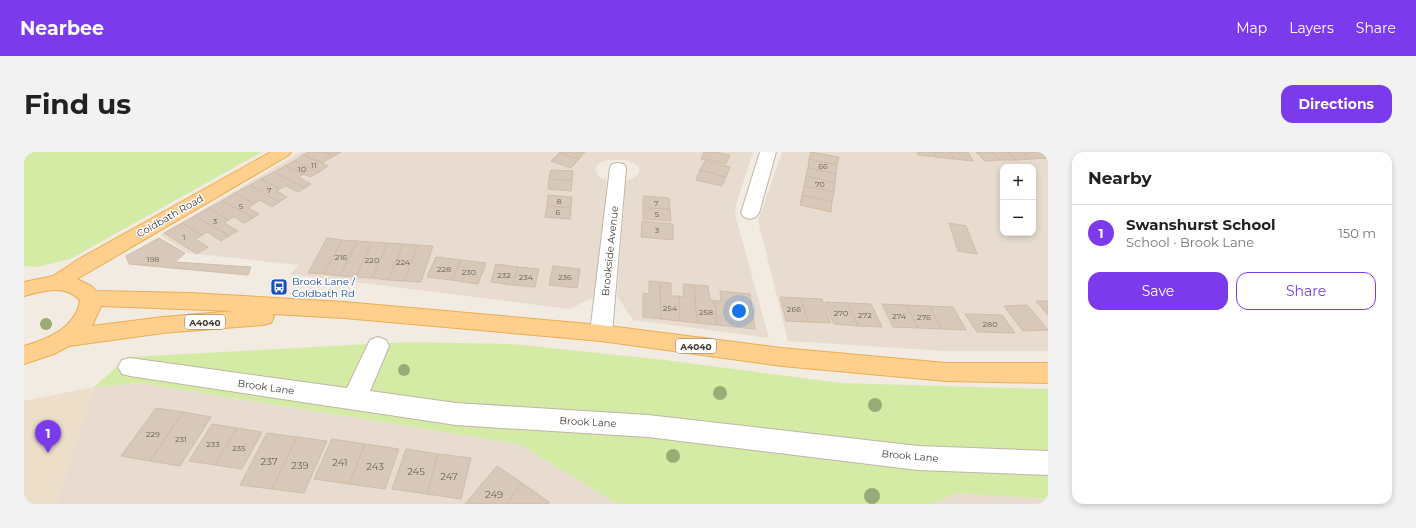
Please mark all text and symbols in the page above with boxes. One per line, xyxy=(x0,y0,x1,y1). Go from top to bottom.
text: Nearbee xyxy=(20,17,104,40)
text: Map xyxy=(1236,19,1267,37)
text: Layers xyxy=(1289,19,1334,37)
text: Share xyxy=(1356,19,1396,37)
button: Directions xyxy=(1281,85,1392,123)
text: Find us xyxy=(24,87,131,121)
house number: 11 xyxy=(311,160,317,170)
house number: 66 xyxy=(818,161,828,171)
house number: 10 xyxy=(298,164,306,174)
map controls xyxy=(1000,164,1036,236)
button: + xyxy=(1000,164,1036,200)
text: Nearby xyxy=(1088,168,1152,188)
house number: 70 xyxy=(815,179,825,189)
house number: 7 xyxy=(267,185,272,195)
street label: Coldbath Road xyxy=(134,192,206,240)
house number: 8 xyxy=(556,196,562,206)
house number: 7 xyxy=(654,198,659,208)
button: − xyxy=(1000,200,1036,236)
house number: 5 xyxy=(239,201,244,211)
street label: Brookside Avenue xyxy=(599,205,621,297)
house number: 6 xyxy=(556,207,561,217)
house number: 5 xyxy=(655,209,660,219)
text: Swanshurst School xyxy=(1126,215,1276,234)
house number: 3 xyxy=(213,216,218,226)
house number: 3 xyxy=(655,225,660,235)
text: 1 xyxy=(1098,225,1104,241)
text: 150 m xyxy=(1338,225,1376,241)
house number: 1 xyxy=(183,232,185,242)
text: School · Brook Lane xyxy=(1126,234,1254,250)
house number: 216 xyxy=(335,252,347,262)
house number: 198 xyxy=(147,254,159,264)
house number: 220 xyxy=(365,255,379,265)
house number: 224 xyxy=(396,257,411,267)
house number: 228 xyxy=(437,264,451,274)
house number: 230 xyxy=(462,267,476,277)
house number: 232 xyxy=(497,270,511,280)
house number: 234 xyxy=(519,272,534,282)
house number: 236 xyxy=(558,272,572,282)
button: Save xyxy=(1088,272,1228,310)
button: Share xyxy=(1236,272,1376,310)
place label: Brook Lane / Coldbath Rd xyxy=(292,275,356,300)
bus stop icon: Brook Lane / Coldbath Rd xyxy=(269,277,289,297)
your location xyxy=(729,301,749,321)
house number: 254 xyxy=(663,303,678,313)
house number: 266 xyxy=(787,304,801,314)
house number: 258 xyxy=(699,307,713,317)
house number: 270 xyxy=(834,308,848,318)
house number: 272 xyxy=(858,310,872,320)
house number: 274 xyxy=(892,311,907,321)
house number: 276 xyxy=(917,312,931,322)
road number: A4040 xyxy=(185,315,225,329)
house number: 280 xyxy=(983,319,997,329)
road number: A4040 xyxy=(676,339,716,353)
street label: Brook Lane xyxy=(237,377,295,397)
street label: Brook Lane xyxy=(559,414,617,430)
pin: 1 xyxy=(35,420,61,453)
house number: 229 xyxy=(146,429,160,439)
house number: 231 xyxy=(175,434,187,444)
house number: 233 xyxy=(206,439,220,449)
house number: 235 xyxy=(232,443,246,453)
street label: Brook Lane xyxy=(881,447,939,465)
house number: 237 xyxy=(260,455,278,468)
house number: 241 xyxy=(332,456,348,469)
house number: 239 xyxy=(291,459,309,472)
house number: 243 xyxy=(366,460,384,473)
house number: 245 xyxy=(407,465,425,478)
house number: 247 xyxy=(440,470,458,483)
house number: 249 xyxy=(485,488,503,501)

